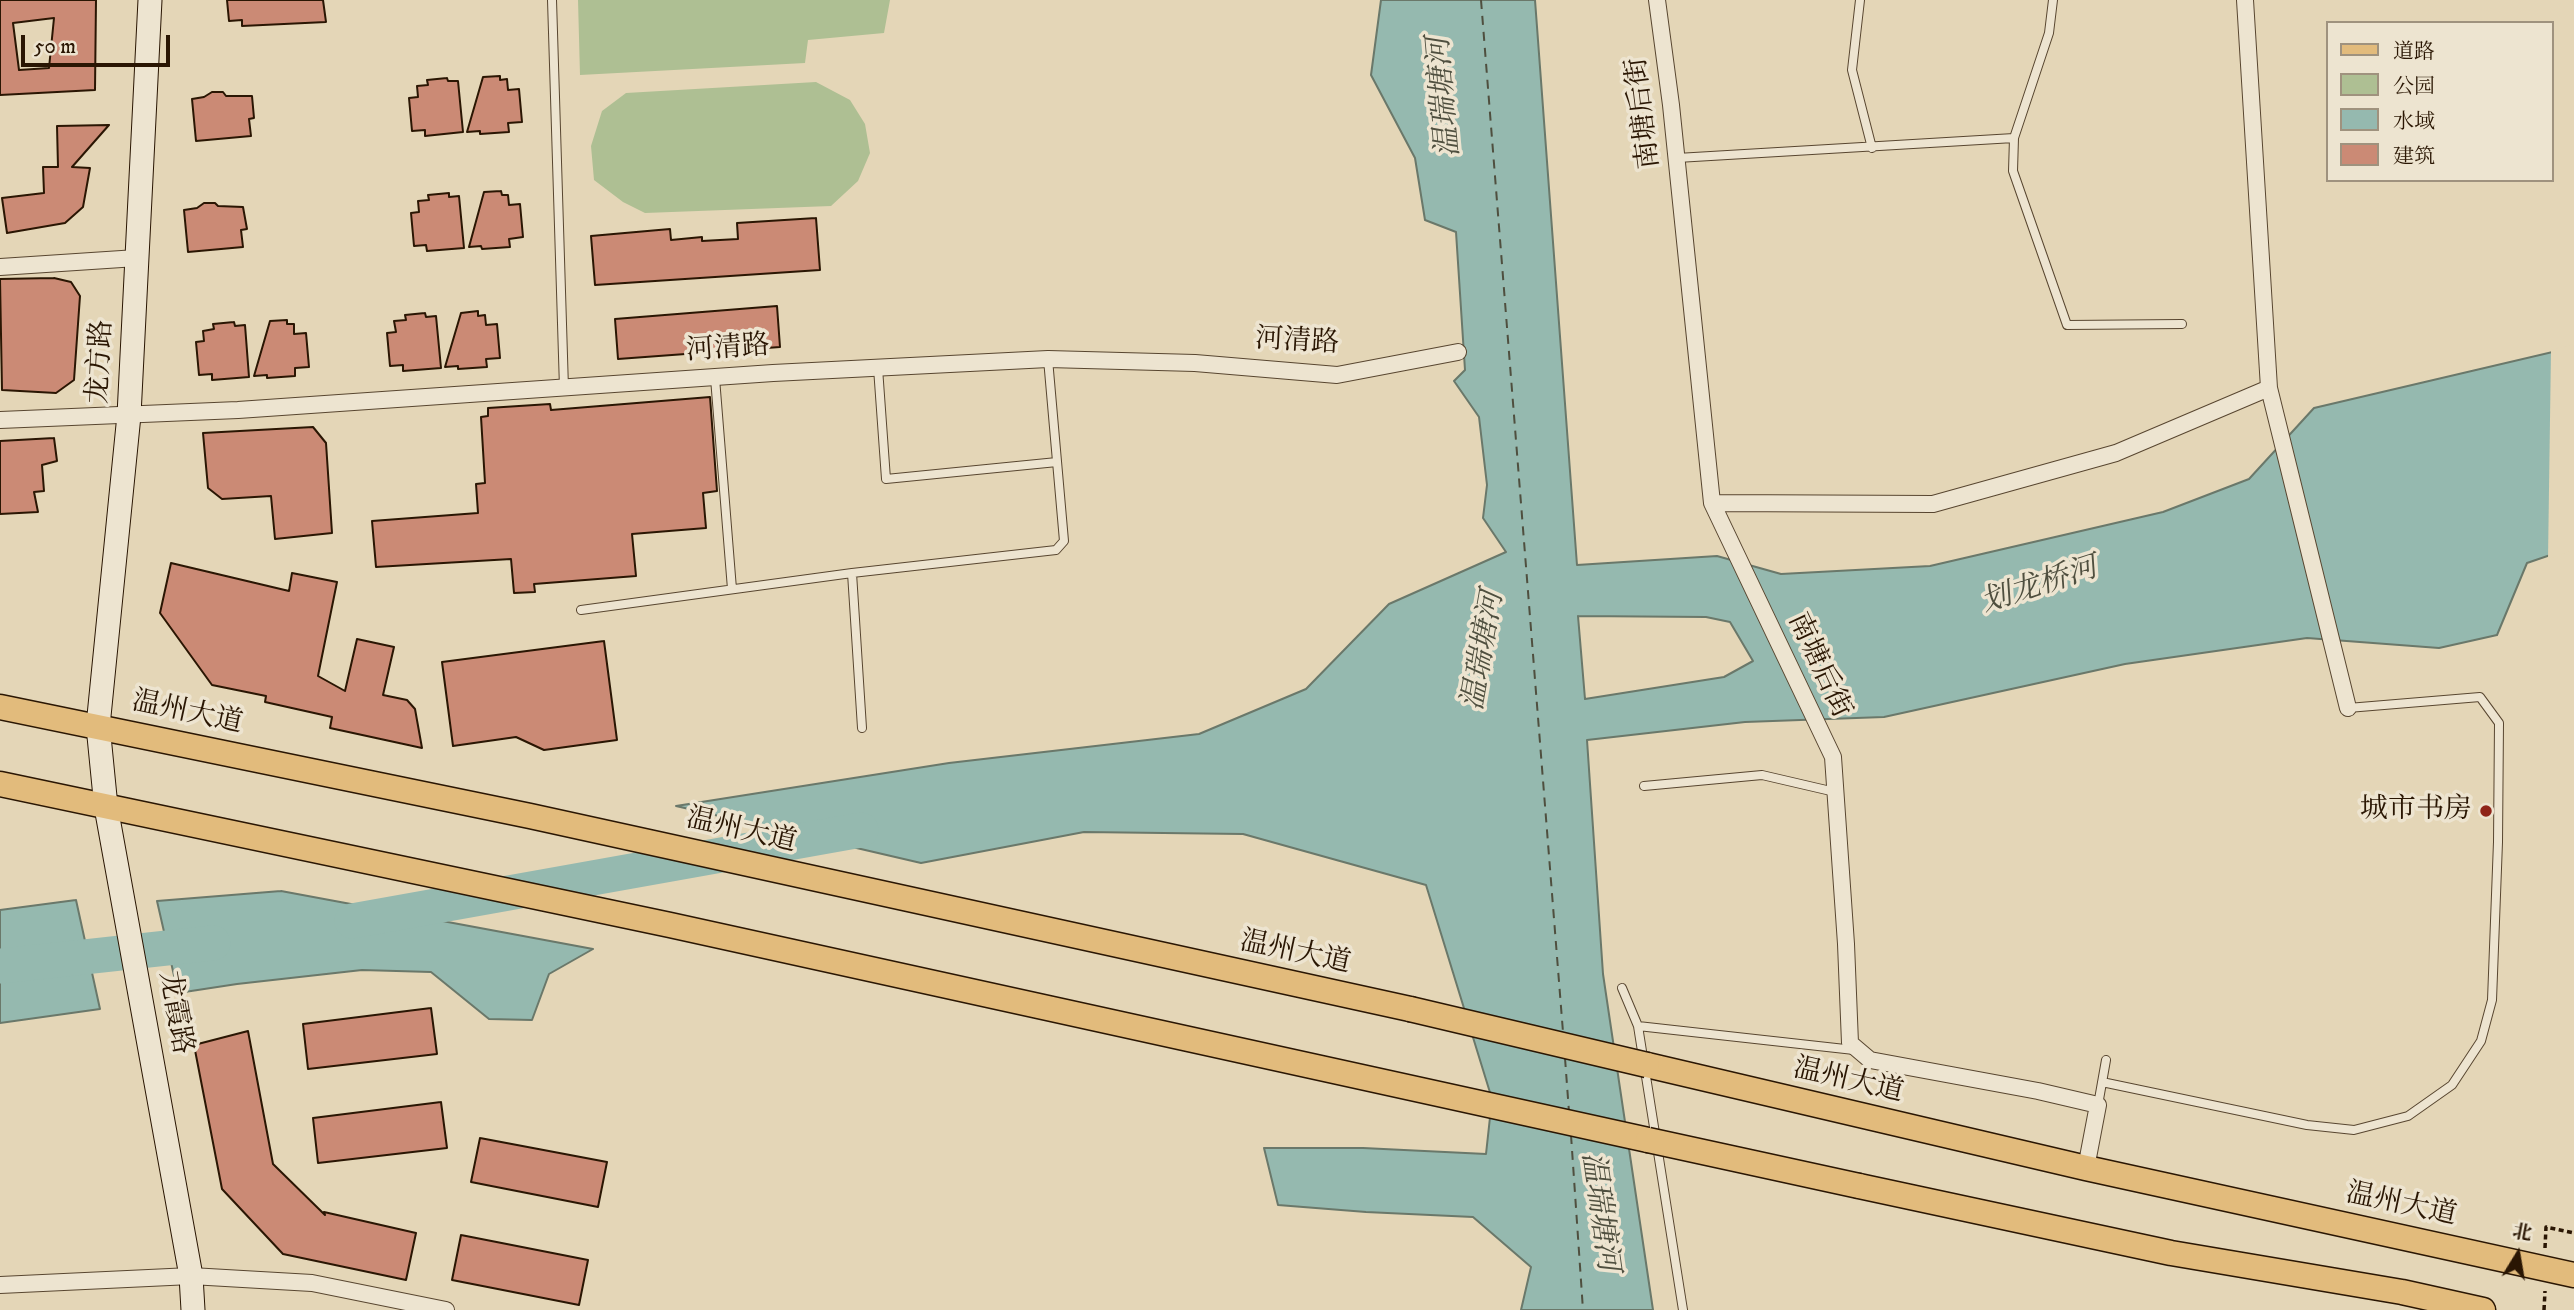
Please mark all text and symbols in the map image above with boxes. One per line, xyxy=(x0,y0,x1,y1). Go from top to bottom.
scale bar xyxy=(24,21,173,65)
legend xyxy=(2326,21,2553,182)
text: 50 m xyxy=(34,34,76,60)
water label: 温瑞塘河 xyxy=(1423,36,1469,158)
text: 道路 xyxy=(2393,39,2435,65)
street label: 南塘后街 xyxy=(1622,55,1668,171)
text: 公园 xyxy=(2393,74,2435,100)
text: 水域 xyxy=(2393,109,2435,135)
text: 建筑 xyxy=(2393,144,2435,170)
street label: 龙方路 xyxy=(83,319,121,405)
street label: 河清路 xyxy=(1254,324,1340,362)
street label: 河清路 xyxy=(685,330,771,370)
water label: 划龙桥河 xyxy=(1977,551,2103,623)
water label: 温瑞塘河 xyxy=(1457,589,1513,713)
street label: 南塘后街 xyxy=(1779,608,1857,724)
street label: 温州大道 xyxy=(129,686,245,742)
place label: 城市书房 xyxy=(2360,794,2472,828)
street label: 温州大道 xyxy=(683,803,799,861)
marker: 城市书房 xyxy=(2478,803,2494,819)
street label: 温州大道 xyxy=(1237,926,1353,982)
street label: 龙霞路 xyxy=(150,969,198,1057)
street label: 温州大道 xyxy=(1790,1053,1906,1111)
water label: 温瑞塘河 xyxy=(1572,1150,1624,1274)
street label: 温州大道 xyxy=(2343,1178,2459,1234)
north arrow xyxy=(2483,1219,2553,1289)
text: 北 xyxy=(2511,1220,2534,1246)

